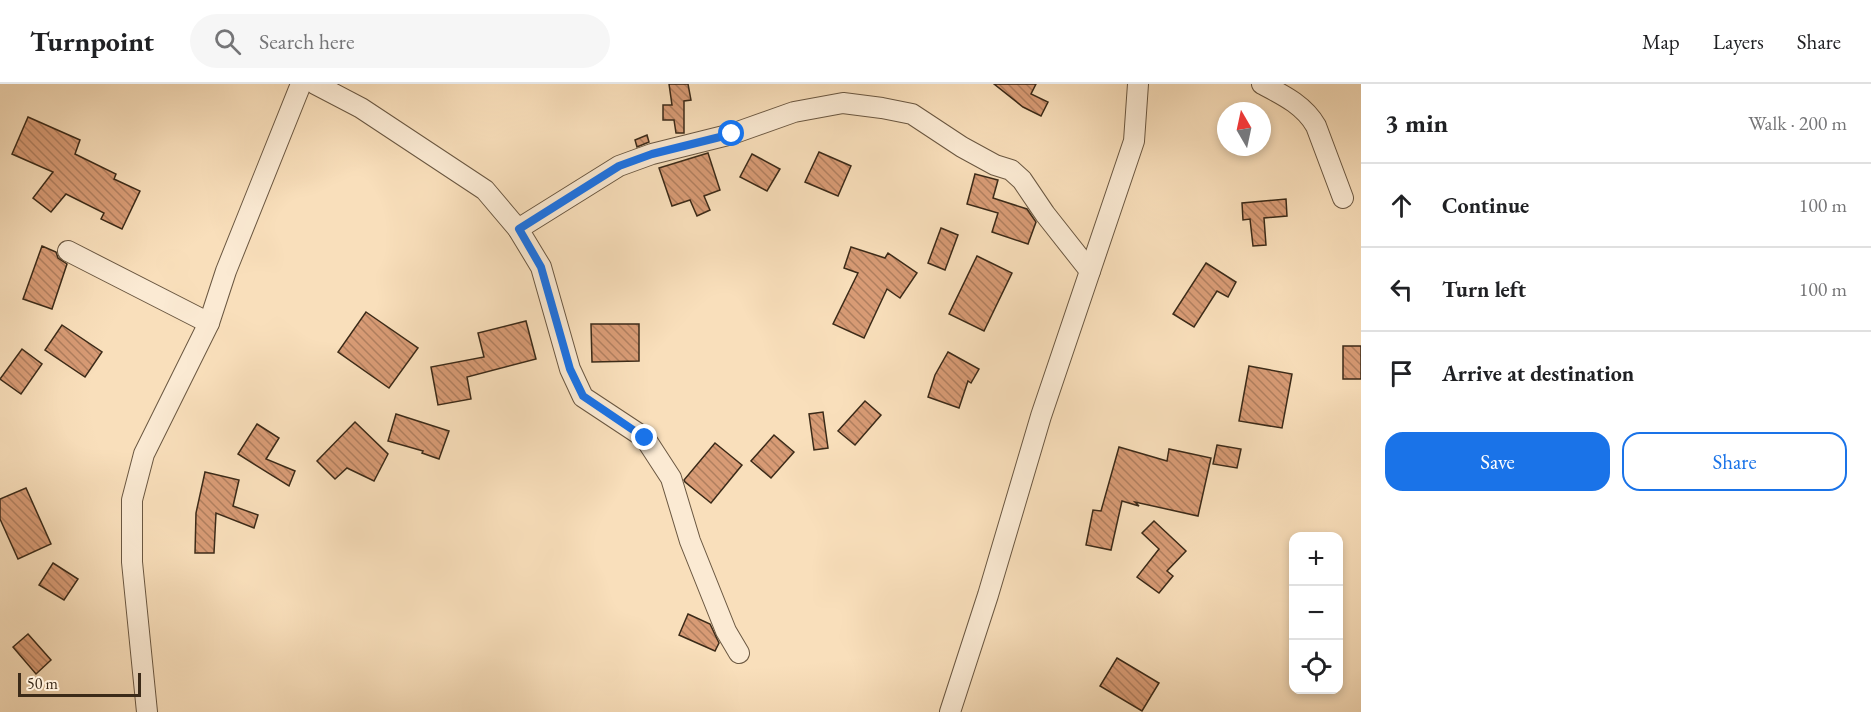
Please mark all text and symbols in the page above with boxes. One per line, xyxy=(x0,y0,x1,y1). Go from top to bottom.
search box xyxy=(190,14,610,68)
text: Turnpoint xyxy=(30,23,154,59)
icon: search xyxy=(211,25,244,58)
text: Search here xyxy=(259,27,355,56)
text: Map xyxy=(1642,28,1680,55)
text: Layers xyxy=(1713,28,1764,55)
text: Share xyxy=(1797,28,1841,55)
north arrow xyxy=(1217,102,1271,156)
text: 3 min xyxy=(1385,106,1448,140)
text: Walk · 200 m xyxy=(1748,110,1847,136)
route start xyxy=(718,120,744,146)
icon: ahead xyxy=(1385,189,1418,222)
text: Continue xyxy=(1442,191,1529,220)
text: 100 m xyxy=(1799,192,1847,218)
icon: left xyxy=(1385,273,1418,306)
text: Turn left xyxy=(1442,275,1526,304)
text: 100 m xyxy=(1799,276,1847,302)
icon: arrive xyxy=(1385,357,1418,390)
text: Arrive at destination xyxy=(1442,359,1634,388)
route end xyxy=(631,424,657,450)
button: Save xyxy=(1385,432,1610,491)
button: Share xyxy=(1622,432,1847,491)
map controls xyxy=(1289,532,1343,694)
button: + xyxy=(1289,532,1343,586)
button: − xyxy=(1289,586,1343,640)
button: locate xyxy=(1289,640,1343,694)
scale bar xyxy=(18,670,141,698)
text: 50 m xyxy=(27,673,58,694)

